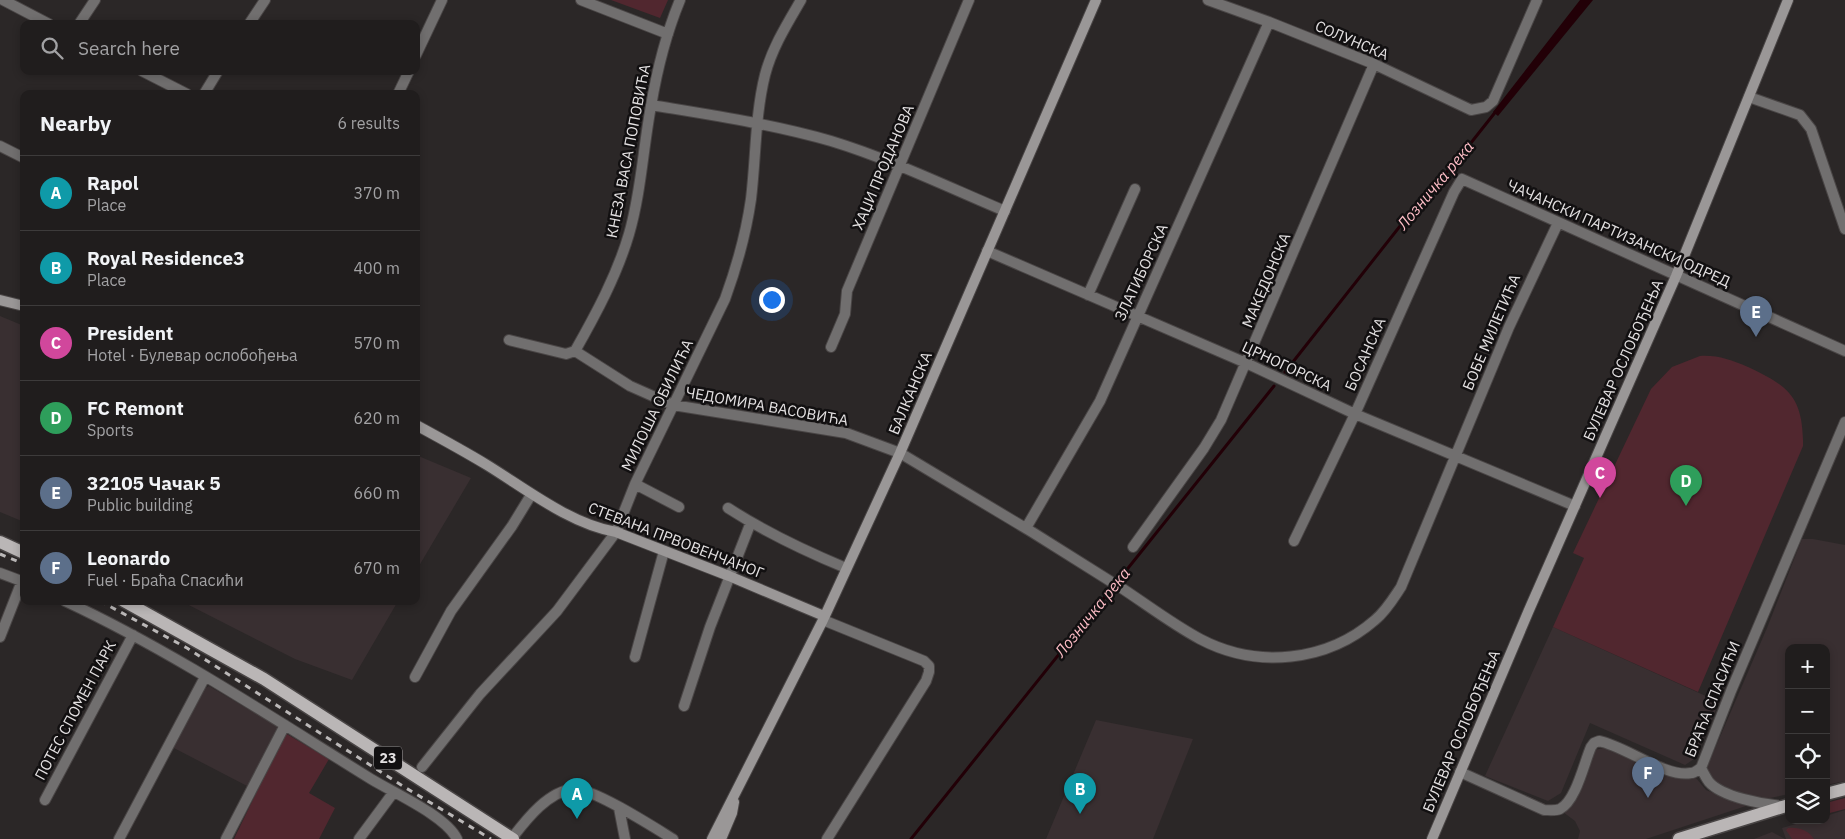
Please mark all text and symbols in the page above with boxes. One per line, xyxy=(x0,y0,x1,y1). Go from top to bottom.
street label: СОЛУНСКА xyxy=(1312,16,1392,64)
search box xyxy=(20,20,420,75)
icon: search xyxy=(38,34,66,62)
text: Search here xyxy=(78,36,180,60)
street label: КНЕЗА ВАСА ПОПОВИЋА xyxy=(602,62,654,239)
street label: ХАЏИ ПРОДАНОВА xyxy=(848,101,918,232)
text: Nearby xyxy=(40,109,111,137)
text: 6 results xyxy=(337,113,400,133)
water label: Лозничка река xyxy=(1392,137,1478,234)
text: Rapol xyxy=(87,171,138,195)
street label: ЧАЧАНСКИ ПАРТИЗАНСКИ ОДРЕД xyxy=(1504,175,1734,291)
text: A xyxy=(51,183,61,203)
text: 370 m xyxy=(353,183,400,203)
text: Place xyxy=(87,195,126,215)
street label: ЗЛАТИБОРСКА xyxy=(1110,220,1172,324)
street label: МАКЕДОНСКА xyxy=(1237,229,1295,330)
text: Royal Residence3 xyxy=(87,246,245,270)
text: B xyxy=(51,258,61,278)
text: 400 m xyxy=(353,258,400,278)
text: Place xyxy=(87,270,126,290)
street label: БОБЕ МИЛЕТИЋА xyxy=(1458,271,1524,393)
street label: БУЛЕВАР ОСЛОБОЂЕЊА xyxy=(1579,276,1667,444)
your location xyxy=(759,287,785,313)
pin: E xyxy=(1740,296,1772,337)
street label: БОСАНСКА xyxy=(1340,314,1390,394)
text: President xyxy=(87,321,173,345)
text: C xyxy=(51,333,61,353)
text: 570 m xyxy=(353,333,400,353)
street label: МИЛОША ОБИЛИЋА xyxy=(617,336,697,474)
street label: ЦРНОГОРСКА xyxy=(1239,337,1335,395)
text: Hotel · Булевар ослобођења xyxy=(87,345,298,365)
street label: БАЛКАНСКА xyxy=(884,348,936,437)
street label: ЧЕДОМИРА ВАСОВИЋА xyxy=(684,382,850,430)
text: FC Remont xyxy=(87,396,184,420)
text: D xyxy=(50,408,62,428)
text: 620 m xyxy=(353,408,400,428)
text: Sports xyxy=(87,420,134,440)
pin: C xyxy=(1584,457,1616,498)
pin: D xyxy=(1670,465,1702,506)
text: 32105 Чачак 5 xyxy=(87,471,221,495)
text: E xyxy=(51,483,61,503)
text: 660 m xyxy=(353,483,400,503)
text: Public building xyxy=(87,495,193,515)
street label: СТЕВАНА ПРВОВЕНЧАНОГ xyxy=(585,498,767,582)
text: Leonardo xyxy=(87,546,170,570)
text: F xyxy=(51,558,61,578)
text: 670 m xyxy=(353,558,400,578)
water label: Лозничка река xyxy=(1049,563,1134,662)
text: Fuel · Браћа Спасићи xyxy=(87,570,244,590)
street label: ПОТЕС СПОМЕН ПАРК xyxy=(30,637,120,783)
street label: БРАЋА СПАСИЋИ xyxy=(1680,638,1744,760)
map controls xyxy=(1785,644,1830,824)
button: + xyxy=(1785,644,1830,689)
street label: БУЛЕВАР ОСЛОБОЂЕЊА xyxy=(1418,647,1504,815)
button: − xyxy=(1785,689,1830,734)
button: locate xyxy=(1785,734,1830,779)
road number: 23 xyxy=(374,746,402,770)
pin: F xyxy=(1632,757,1664,798)
pin: B xyxy=(1064,773,1096,814)
pin: A xyxy=(561,778,593,819)
button: layers xyxy=(1785,779,1830,824)

